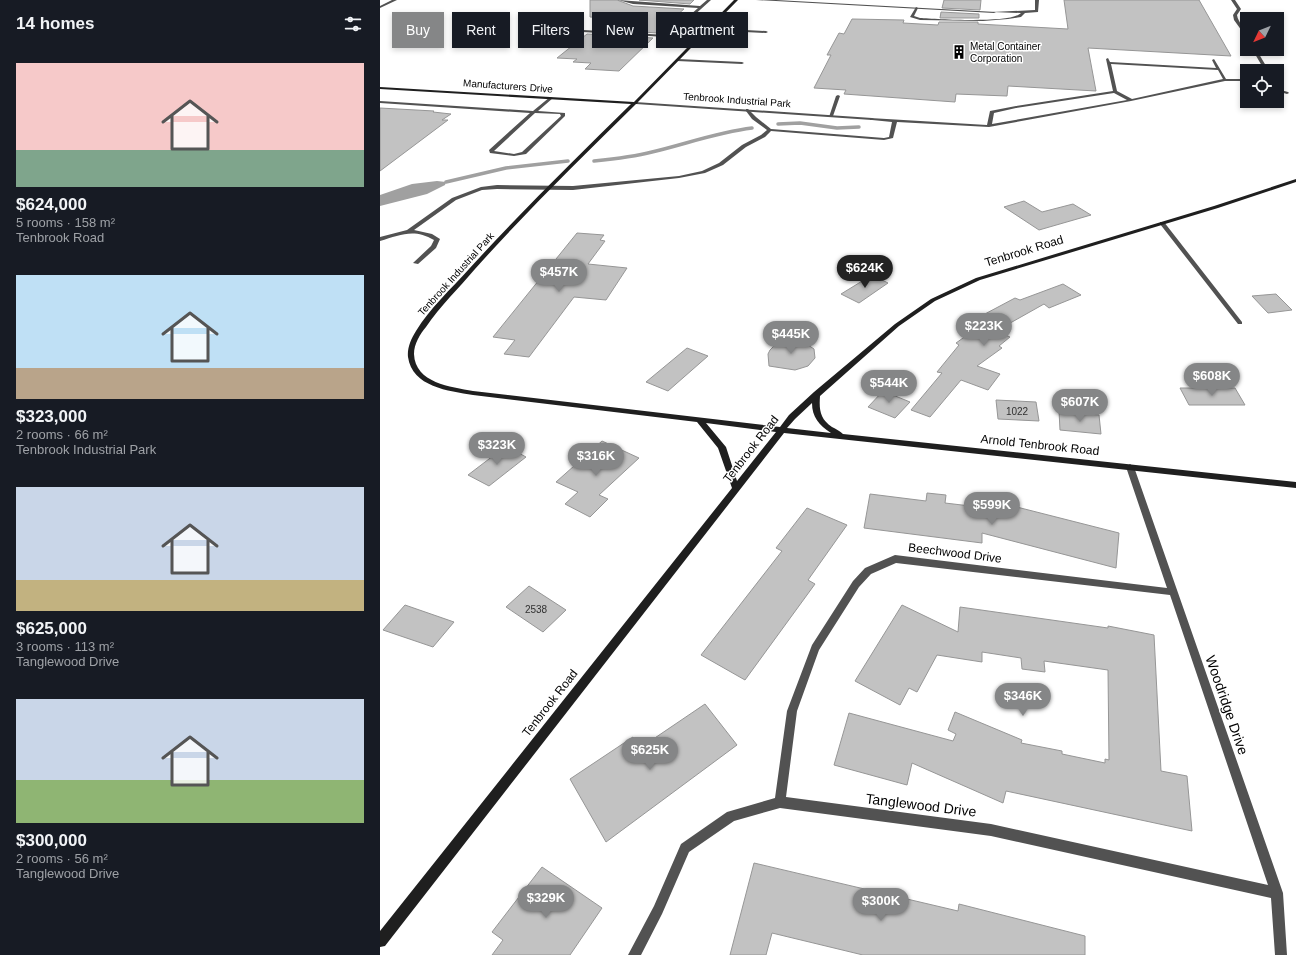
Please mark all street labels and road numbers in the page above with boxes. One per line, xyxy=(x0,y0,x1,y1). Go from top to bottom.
street label: Manufacturers Drive xyxy=(463,77,554,95)
street label: Tenbrook Industrial Park xyxy=(683,91,792,109)
street label: Tenbrook Industrial Park xyxy=(416,230,497,318)
street label: Tenbrook Road xyxy=(983,232,1065,270)
street label: Tenbrook Road xyxy=(720,413,782,485)
street label: Arnold Tenbrook Road xyxy=(980,432,1100,458)
street label: Beechwood Drive xyxy=(907,540,1003,566)
street label: Woodridge Drive xyxy=(1203,653,1252,757)
street label: Tenbrook Road xyxy=(519,667,581,739)
street label: Tanglewood Drive xyxy=(865,790,977,820)

